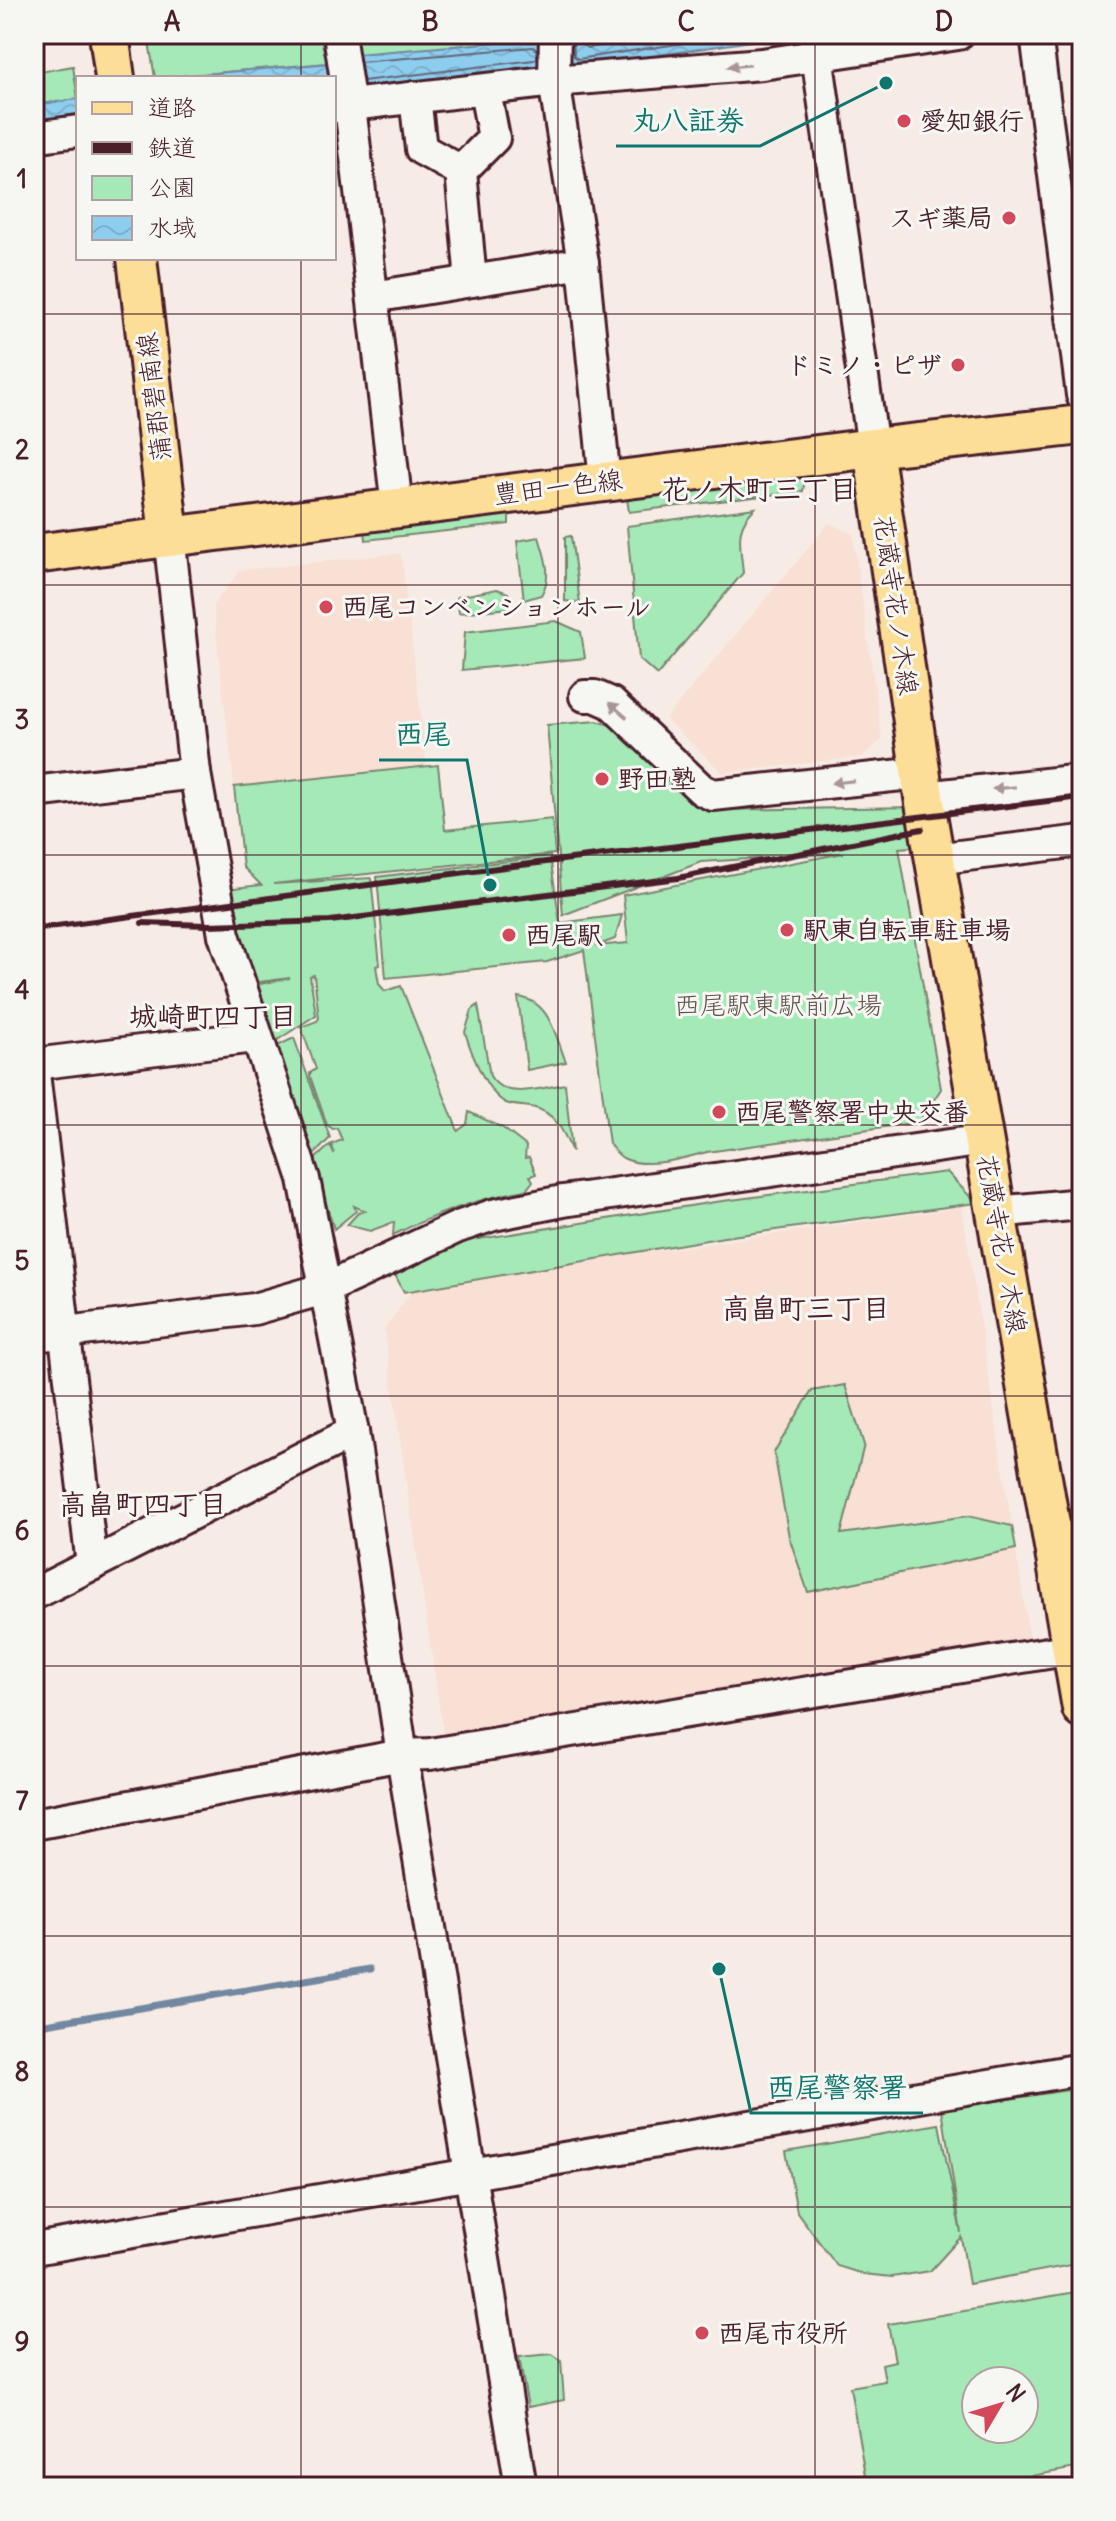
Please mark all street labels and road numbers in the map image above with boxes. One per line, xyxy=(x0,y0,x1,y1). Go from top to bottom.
street label: 蒲郡碧南線 xyxy=(129,331,178,464)
street label: 豊田一色線 xyxy=(491,462,624,511)
street label: 花蔵寺花ノ木線 xyxy=(867,513,926,697)
street label: 花蔵寺花ノ木線 xyxy=(970,1151,1035,1336)

